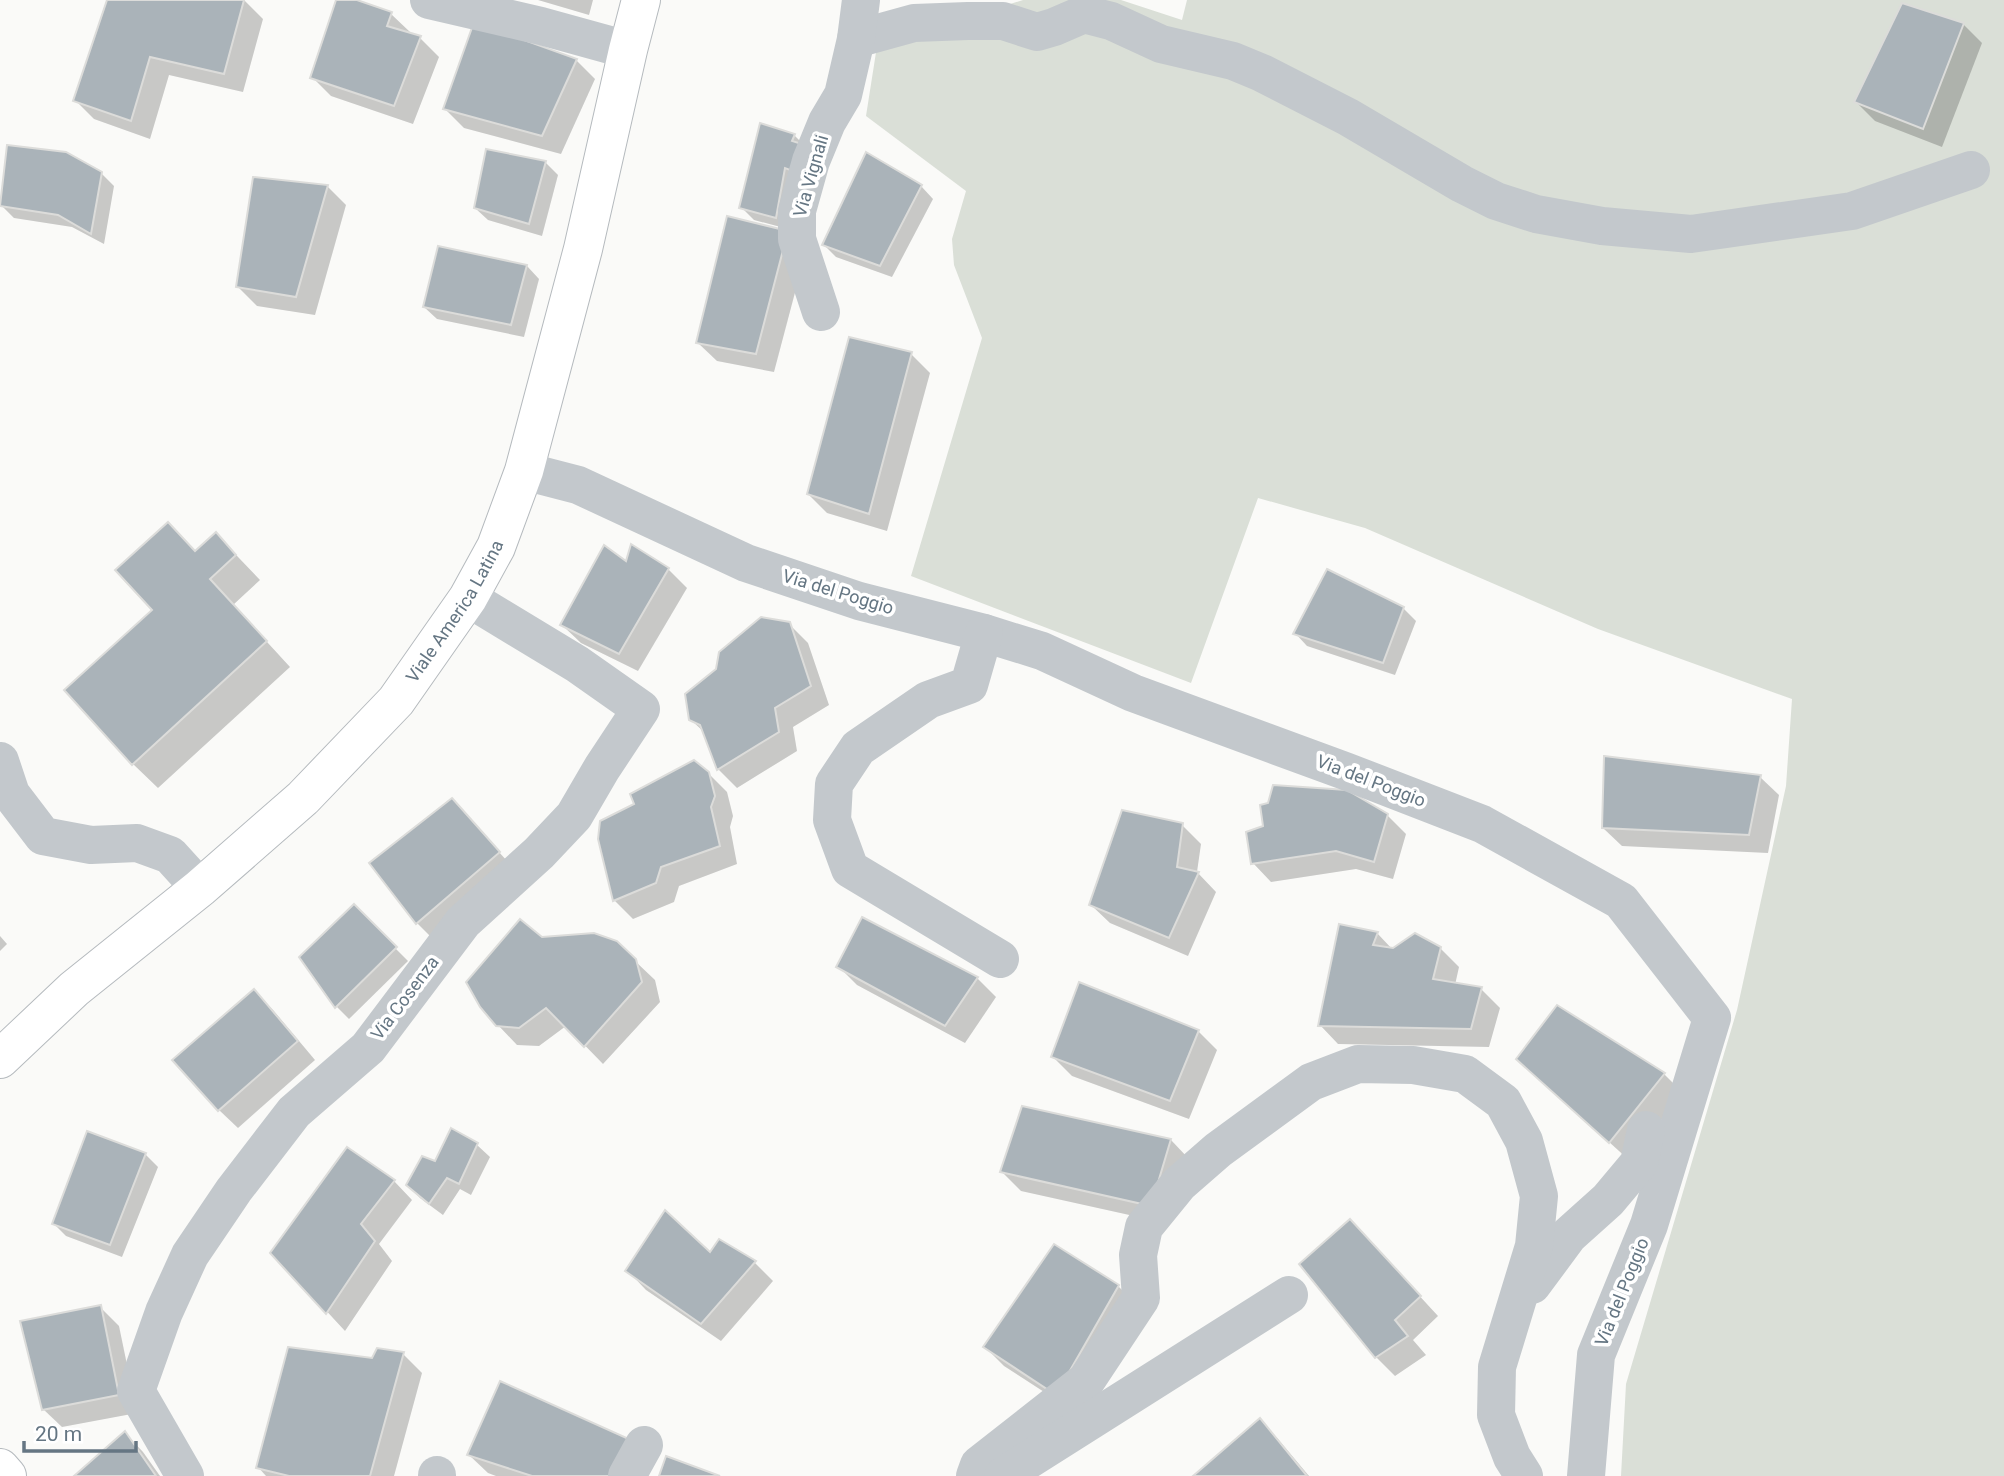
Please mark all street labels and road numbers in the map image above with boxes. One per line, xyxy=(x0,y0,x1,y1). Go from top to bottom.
street label: Via Vignali xyxy=(789,132,832,219)
street label: Viale America Latina xyxy=(401,537,507,686)
street label: Via del Poggio xyxy=(780,565,896,618)
street label: Via del Poggio xyxy=(1314,750,1429,811)
street label: Via Cosenza xyxy=(366,952,443,1044)
street label: Via del Poggio xyxy=(1590,1235,1653,1349)

